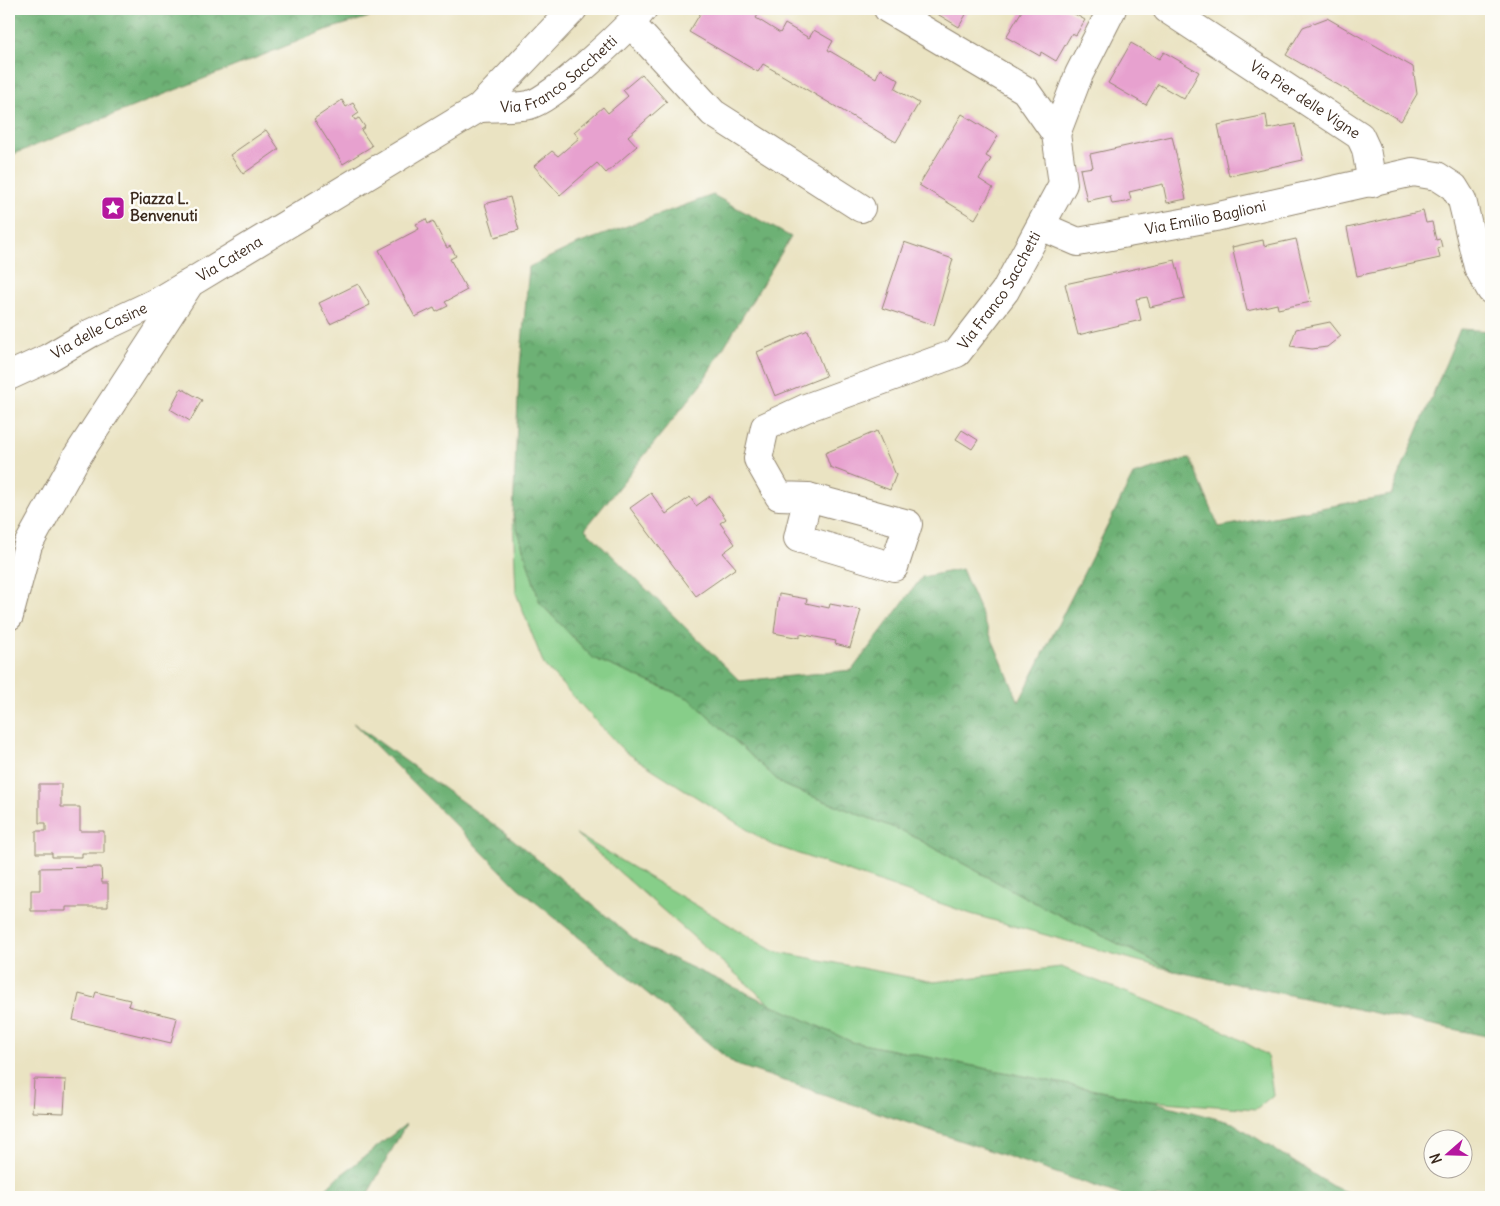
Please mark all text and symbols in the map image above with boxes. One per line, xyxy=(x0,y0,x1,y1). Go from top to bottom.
street label: Via Franco Sacchetti xyxy=(500,31,621,116)
street label: Via Pier delle Vigne xyxy=(1246,56,1364,142)
place label: Piazza L. Benvenuti xyxy=(130,189,198,225)
place icon: Piazza L. Benvenuti xyxy=(100,195,126,221)
street label: Via Emilio Baglioni xyxy=(1143,196,1268,239)
street label: Via Franco Sacchetti xyxy=(953,228,1045,353)
street label: Via Catena xyxy=(193,231,266,286)
street label: Via delle Casine xyxy=(48,298,150,363)
north arrow xyxy=(1422,1128,1472,1178)
text: N xyxy=(1426,1151,1446,1166)

